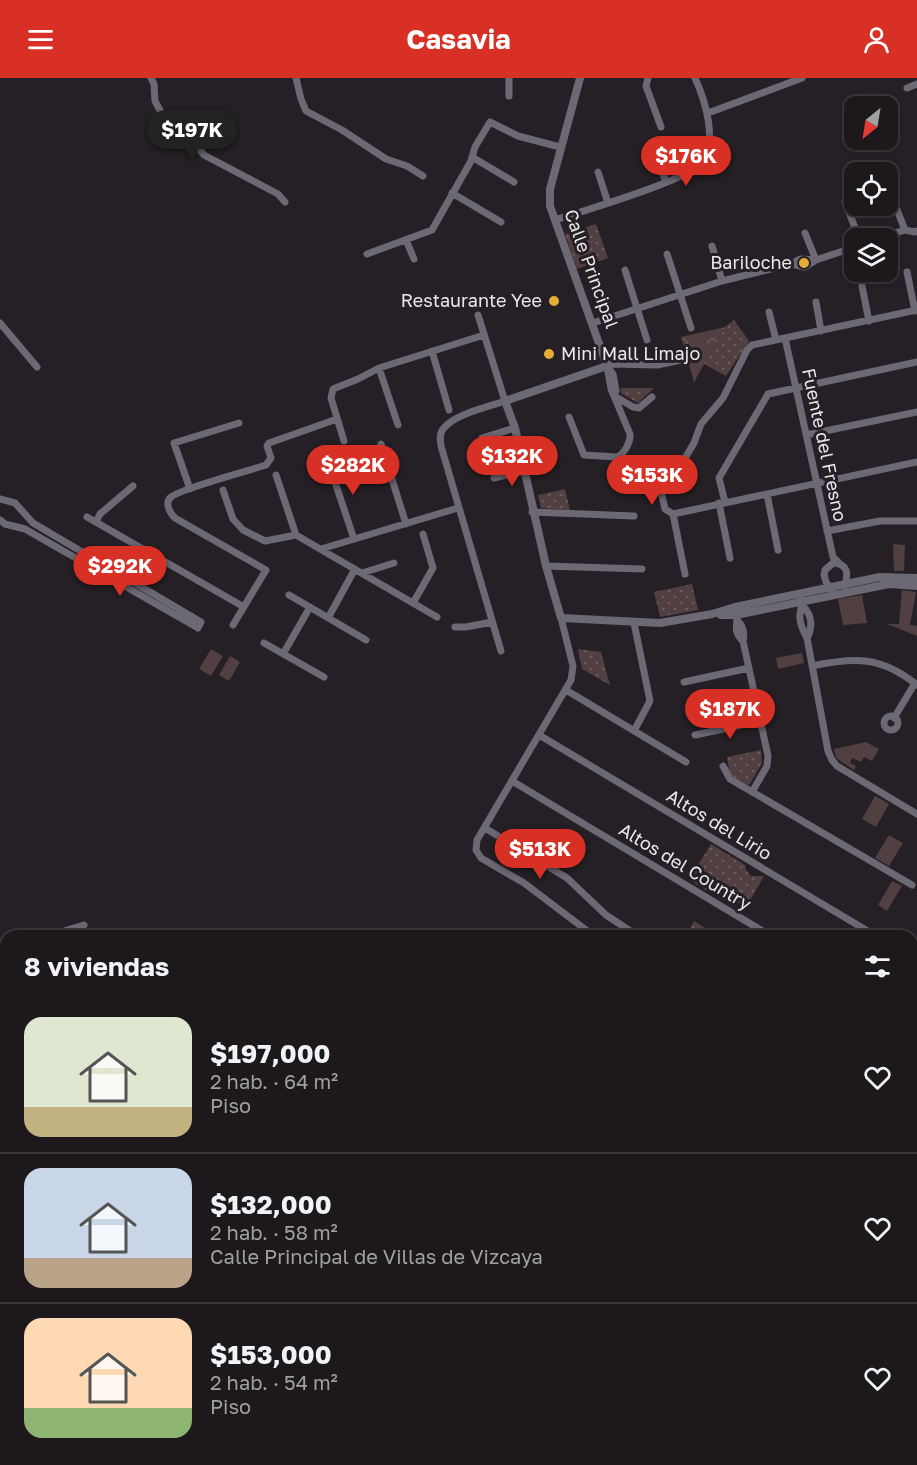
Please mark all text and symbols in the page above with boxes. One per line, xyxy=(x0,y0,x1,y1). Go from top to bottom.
icon: menu xyxy=(24,23,57,56)
text: Casavia xyxy=(406,23,511,55)
icon: person xyxy=(860,23,893,56)
north arrow xyxy=(844,96,898,150)
map controls xyxy=(844,96,898,282)
pin: $197K xyxy=(150,110,234,161)
text: $197K xyxy=(161,117,223,141)
pin: $176K xyxy=(644,136,728,187)
text: $176K xyxy=(655,143,717,167)
button: locate xyxy=(844,162,898,216)
street label: Calle Principal xyxy=(560,206,624,331)
button: layers xyxy=(844,228,898,282)
place label: Bariloche xyxy=(710,251,792,273)
marker: Bariloche xyxy=(797,256,811,270)
place label: Restaurante Yee xyxy=(401,289,542,311)
marker: Restaurante Yee xyxy=(547,294,561,308)
place label: Mini Mall Limajo xyxy=(561,342,700,364)
marker: Mini Mall Limajo xyxy=(542,347,556,361)
street label: Fuente del Fresno xyxy=(798,366,852,523)
pin: $132K xyxy=(470,436,554,487)
text: $132K xyxy=(481,443,543,467)
pin: $282K xyxy=(311,445,395,496)
text: $282K xyxy=(320,452,386,476)
pin: $153K xyxy=(610,455,694,506)
text: $153K xyxy=(621,462,683,486)
pin: $292K xyxy=(78,546,162,597)
text: $292K xyxy=(88,553,153,577)
pin: $187K xyxy=(688,689,772,740)
text: $187K xyxy=(699,696,761,720)
street label: Altos del Lirio xyxy=(663,784,776,864)
street label: Altos del Country xyxy=(615,818,756,914)
pin: $513K xyxy=(498,829,582,880)
text: $513K xyxy=(509,836,571,860)
icon: filters xyxy=(861,950,894,983)
text: 8 viviendas xyxy=(24,951,169,982)
text: $197,000 xyxy=(210,1038,331,1069)
icon: home xyxy=(72,1041,144,1113)
icon: heart xyxy=(861,1061,894,1094)
text: 2 hab. · 64 m² xyxy=(210,1069,338,1093)
text: Piso xyxy=(210,1093,251,1117)
text: $132,000 xyxy=(210,1189,332,1220)
icon: home xyxy=(72,1192,144,1264)
icon: heart xyxy=(861,1212,894,1245)
text: 2 hab. · 58 m² xyxy=(210,1220,338,1244)
text: Calle Principal de Villas de Vizcaya xyxy=(210,1244,543,1268)
text: $153,000 xyxy=(210,1339,332,1370)
icon: home xyxy=(72,1342,144,1414)
icon: heart xyxy=(861,1362,894,1395)
text: 2 hab. · 54 m² xyxy=(210,1370,338,1394)
text: Piso xyxy=(210,1394,251,1418)

